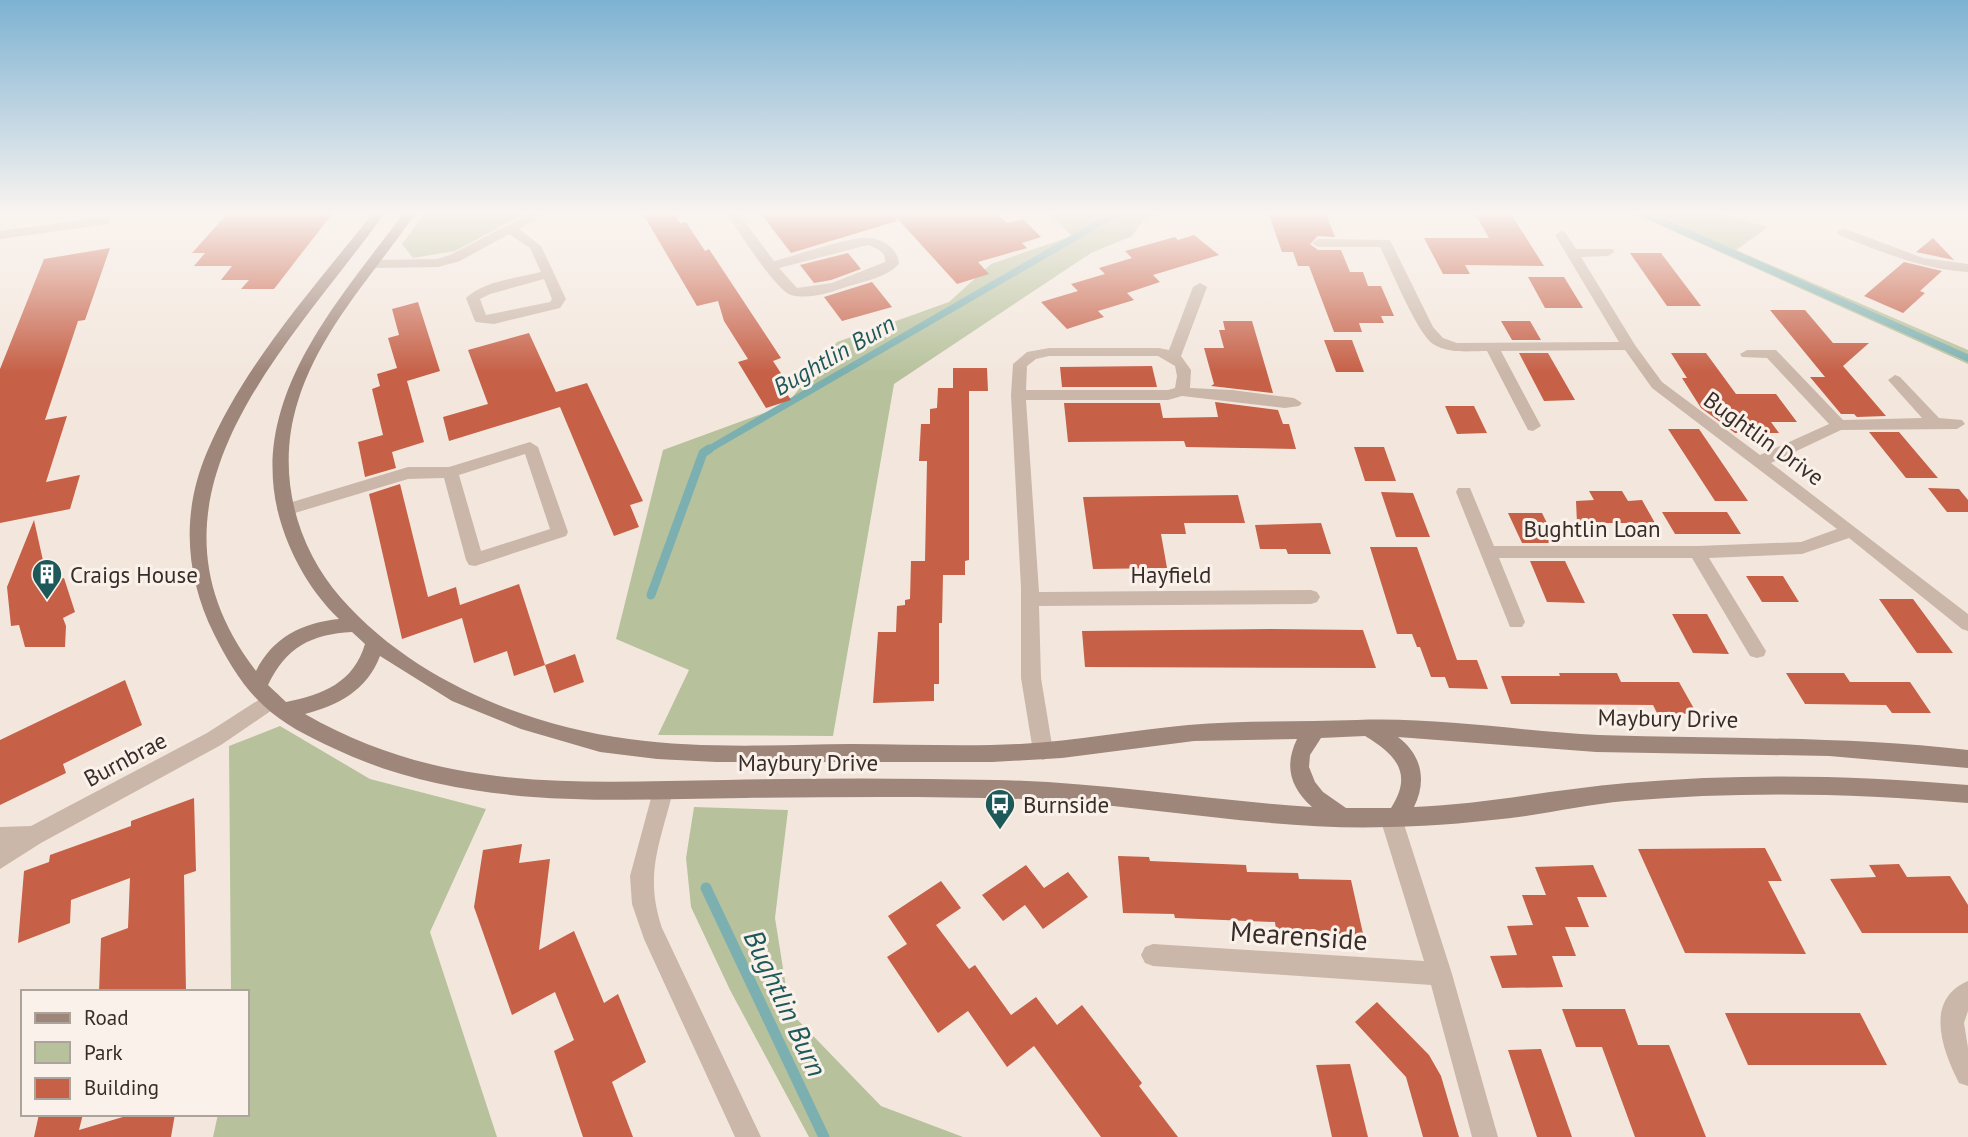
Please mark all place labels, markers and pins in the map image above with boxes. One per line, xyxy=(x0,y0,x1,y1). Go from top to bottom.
building icon: Craigs House xyxy=(30,557,64,601)
place label: Craigs House xyxy=(70,560,198,589)
bus stop icon: Burnside xyxy=(983,787,1017,831)
place label: Burnside xyxy=(1023,790,1109,819)

